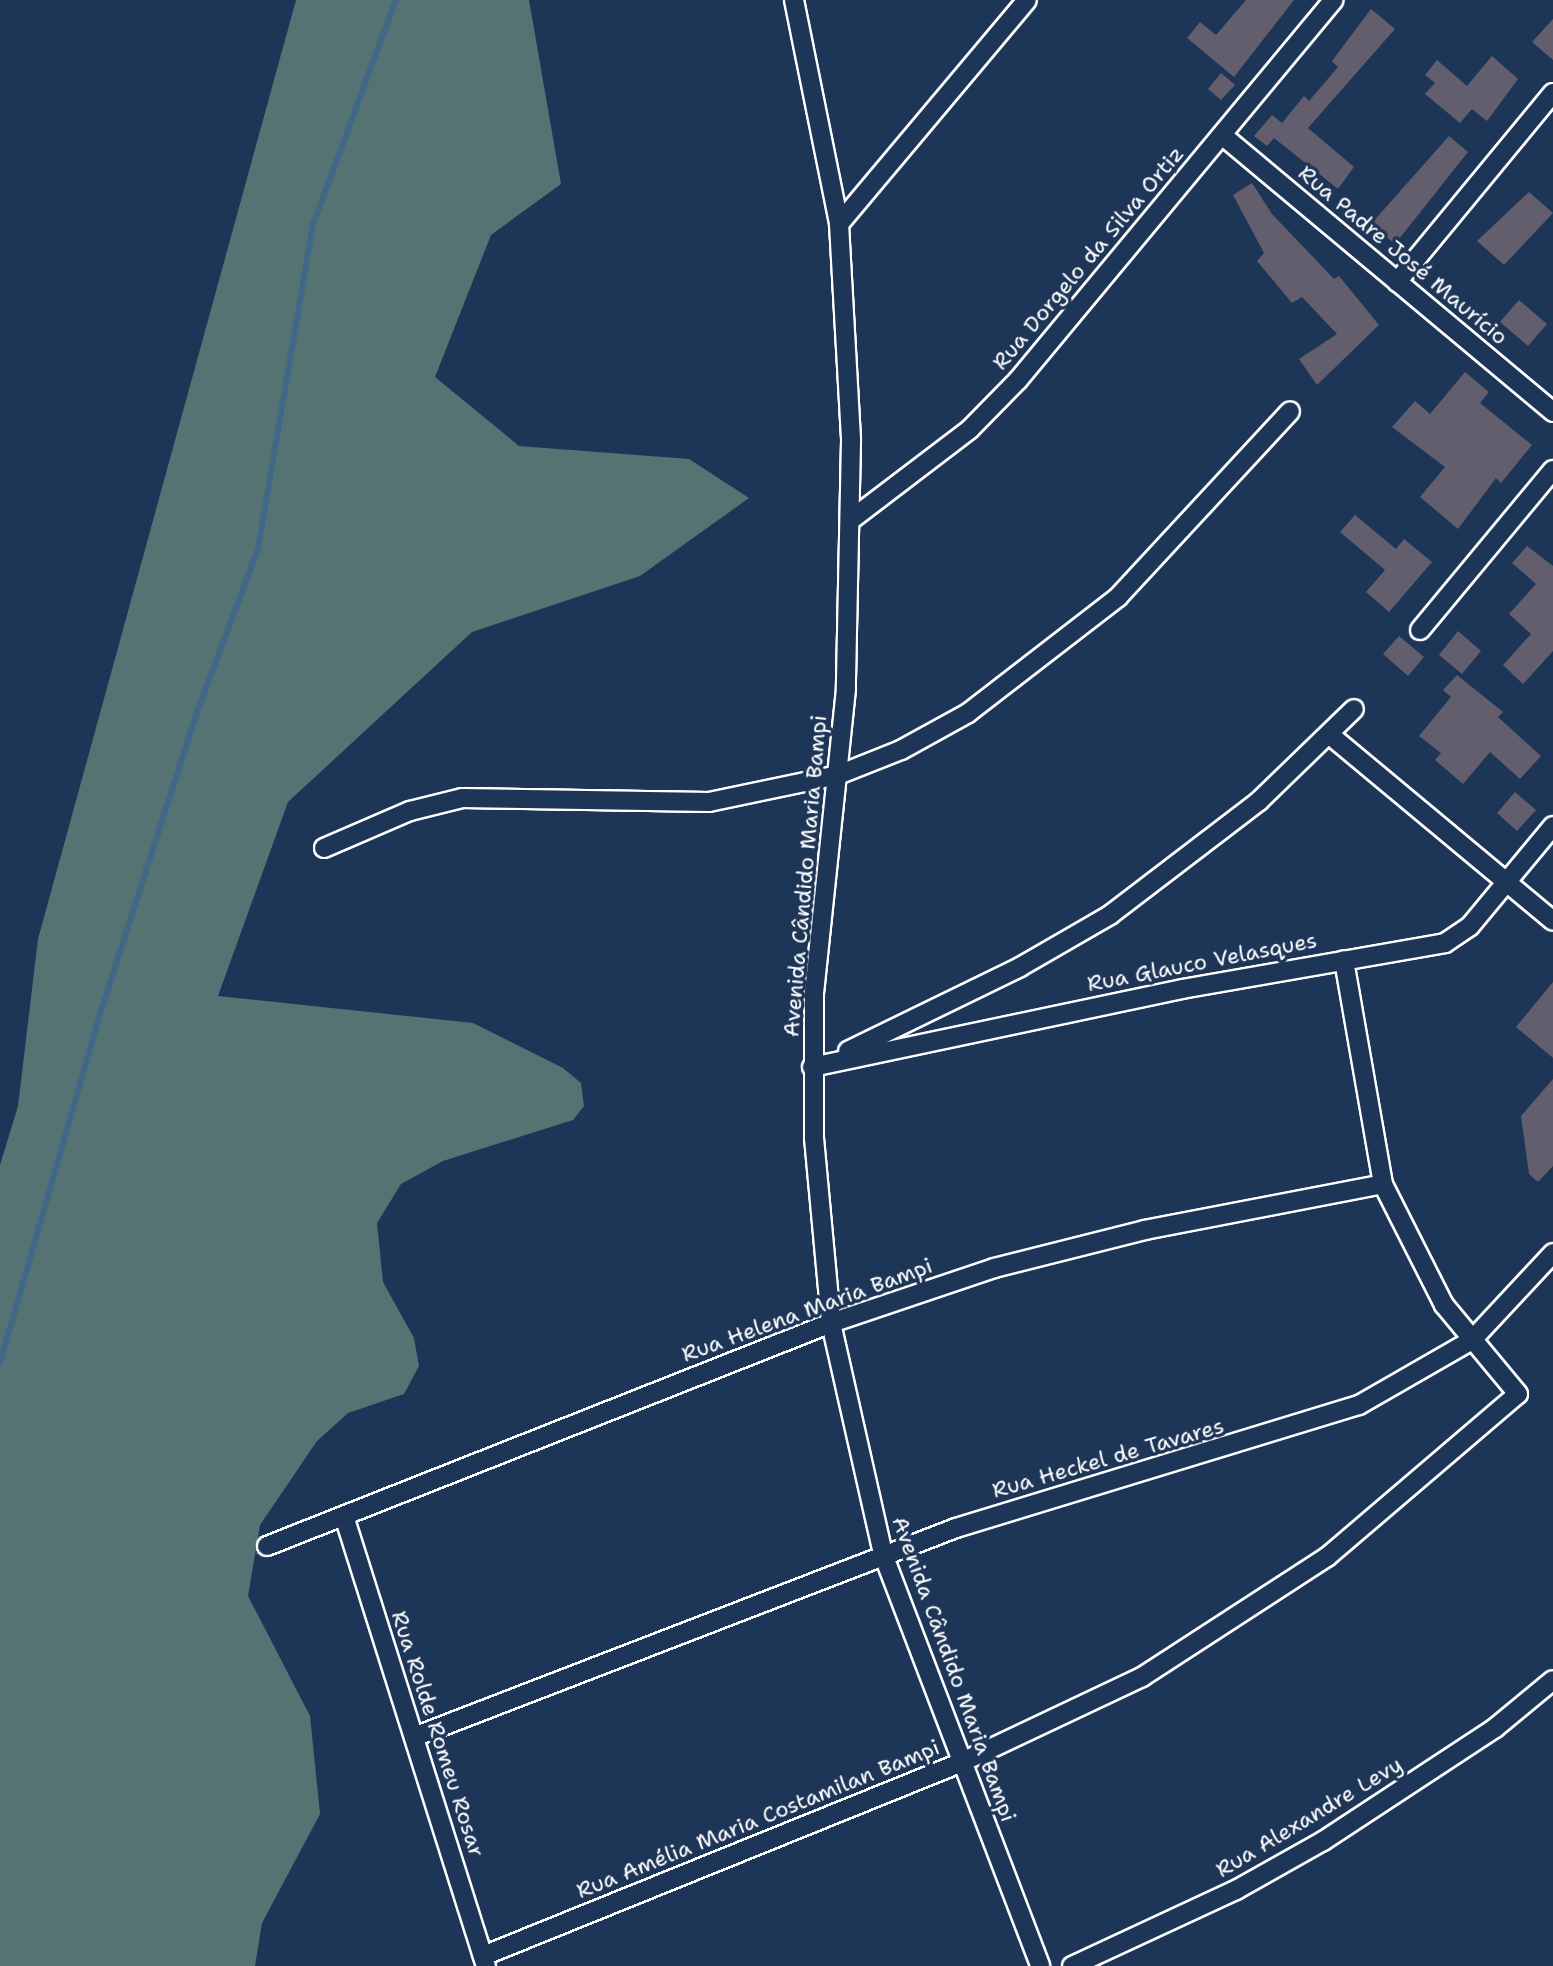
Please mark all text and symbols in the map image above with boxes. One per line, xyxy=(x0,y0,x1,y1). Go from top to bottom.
street label: Rua Dorgelo da Silva Ortiz xyxy=(987,141,1189,375)
street label: Rua Padre José Maurício xyxy=(1293,160,1513,350)
street label: Avenida Cândido Maria Bampi xyxy=(778,714,832,1038)
street label: Rua Glauco Velasques xyxy=(1085,927,1319,997)
street label: Rua Helena Maria Bampi xyxy=(678,1252,936,1368)
street label: Rua Heckel de Tavares xyxy=(989,1412,1227,1504)
street label: Avenida Cândido Maria Bampi xyxy=(886,1513,1022,1825)
street label: Rua Rolde Romeu Rosar xyxy=(386,1608,490,1860)
street label: Rua Amélia Maria Costamilan Bampi xyxy=(573,1734,943,1904)
street label: Rua Alexandre Levy xyxy=(1211,1751,1407,1883)

